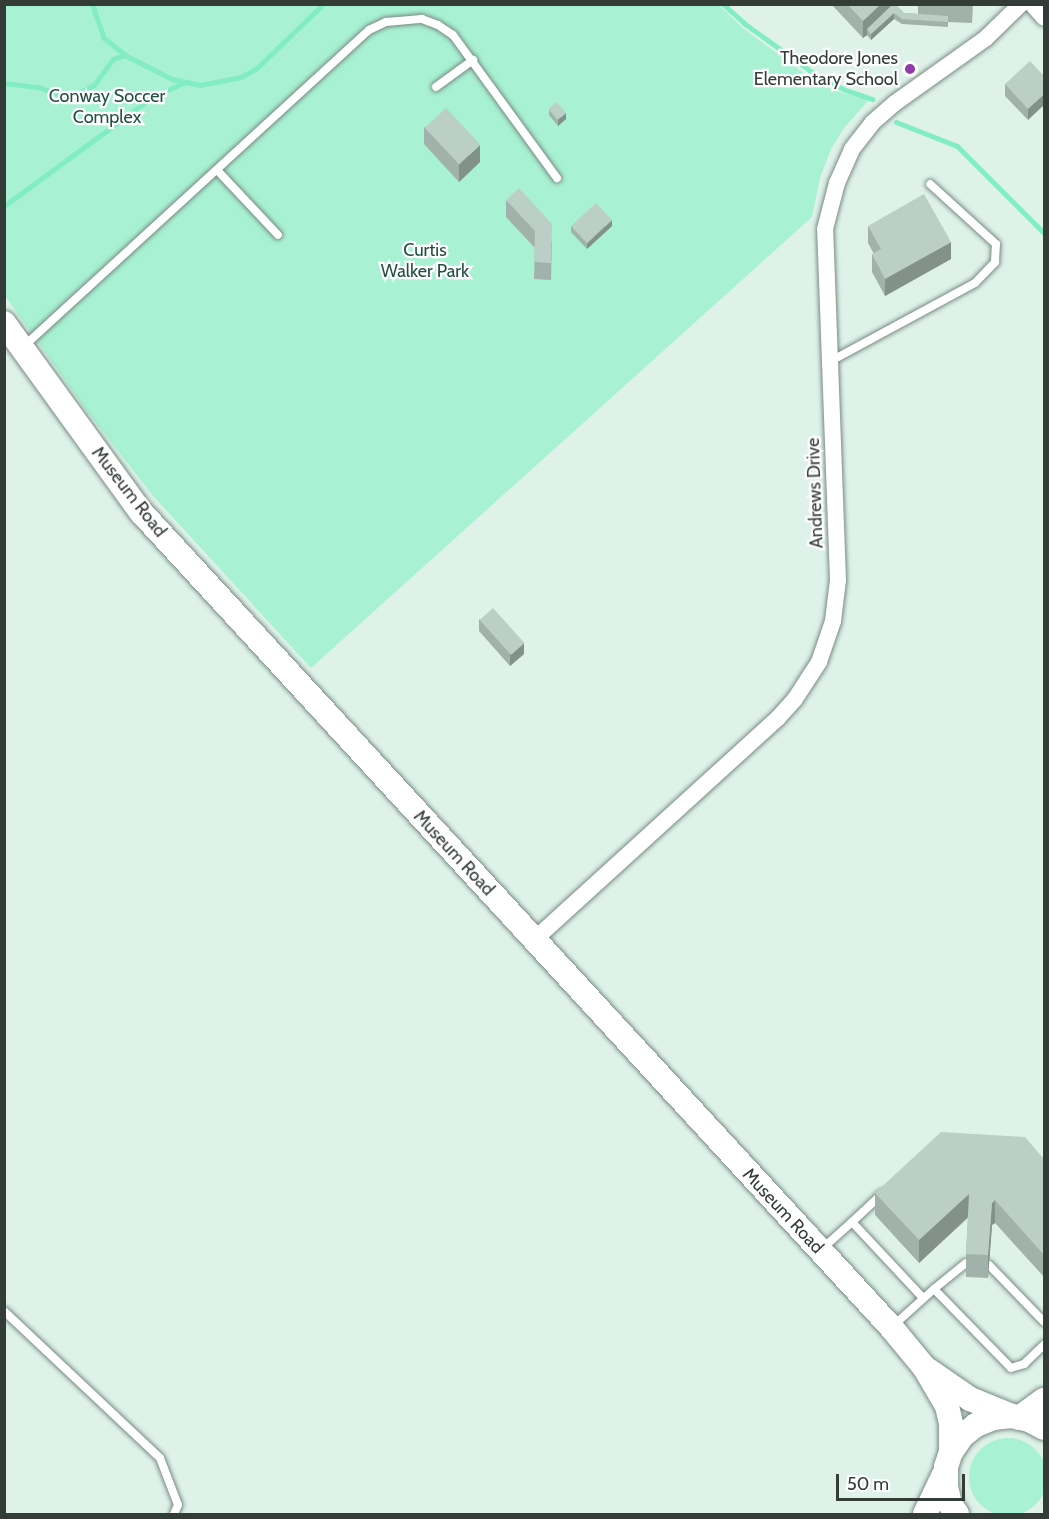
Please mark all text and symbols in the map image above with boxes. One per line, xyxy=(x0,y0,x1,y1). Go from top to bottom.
place label: Theodore Jones Elementary School xyxy=(754,48,898,90)
marker: Theodore Jones Elementary School xyxy=(903,62,917,76)
park label: Conway Soccer Complex xyxy=(49,86,165,128)
park label: Curtis Walker Park xyxy=(381,240,469,282)
street label: Andrews Drive xyxy=(802,437,828,549)
street label: Museum Road xyxy=(87,442,171,542)
street label: Museum Road xyxy=(409,806,499,900)
street label: Museum Road xyxy=(738,1164,828,1258)
scale bar xyxy=(839,1462,968,1500)
text: 50 m xyxy=(847,1473,889,1495)

